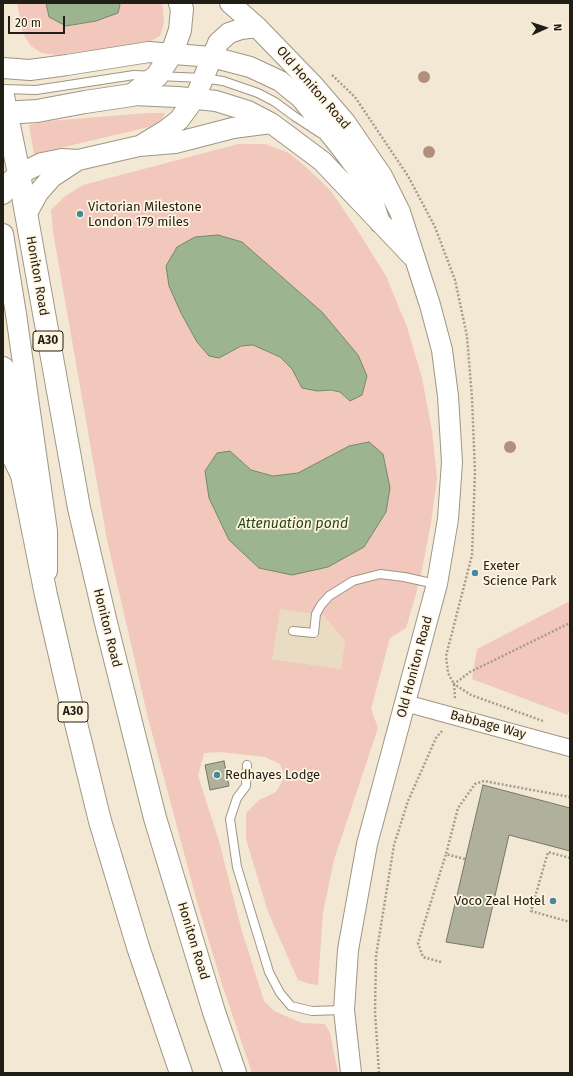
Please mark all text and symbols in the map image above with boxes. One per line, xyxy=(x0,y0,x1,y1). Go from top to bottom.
scale bar xyxy=(10,8,67,34)
north arrow xyxy=(525,8,565,48)
text: 20 m xyxy=(15,16,41,30)
text: N xyxy=(551,23,564,31)
street label: Old Honiton Road xyxy=(273,43,353,133)
place label: Victorian Milestone London 179 miles xyxy=(88,199,201,230)
marker: Victorian Milestone London 179 miles xyxy=(75,209,85,219)
street label: Honiton Road xyxy=(22,235,52,317)
road number: A30 xyxy=(33,331,63,351)
water label: Attenuation pond xyxy=(238,516,348,532)
place label: Exeter Science Park xyxy=(483,558,557,589)
marker: Exeter Science Park xyxy=(470,568,480,578)
street label: Honiton Road xyxy=(90,587,124,669)
street label: Old Honiton Road xyxy=(394,614,436,720)
road number: A30 xyxy=(58,702,88,722)
street label: Babbage Way xyxy=(448,707,528,743)
place label: Redhayes Lodge xyxy=(225,767,320,783)
marker: Redhayes Lodge xyxy=(212,770,222,780)
place label: Voco Zeal Hotel xyxy=(454,893,545,909)
marker: Voco Zeal Hotel xyxy=(548,896,558,906)
street label: Honiton Road xyxy=(174,900,212,982)

